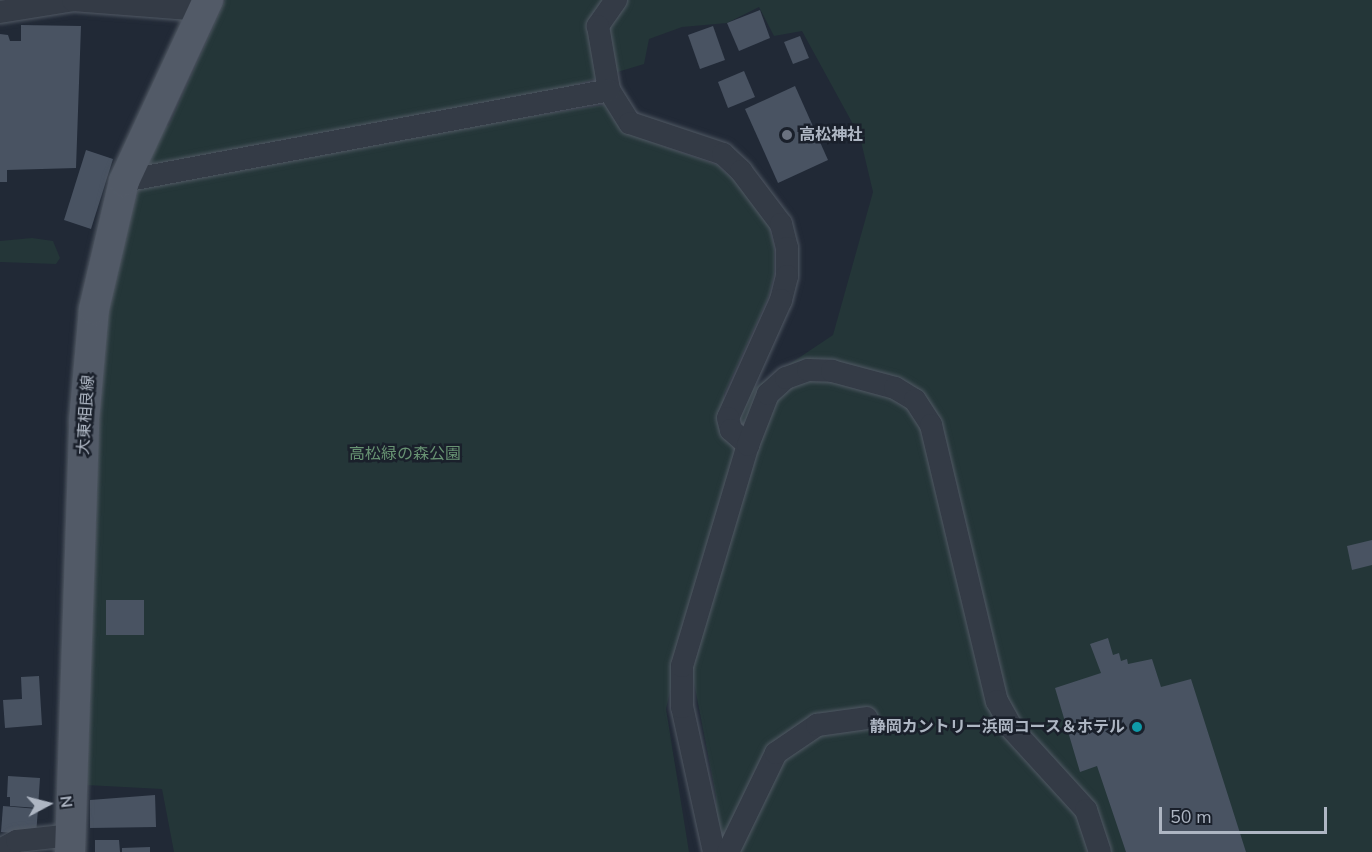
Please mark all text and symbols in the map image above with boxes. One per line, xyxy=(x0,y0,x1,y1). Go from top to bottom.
place label: 高松神社 xyxy=(799,125,863,145)
marker: 高松神社 xyxy=(780,128,794,142)
street label: 大東相良線 xyxy=(74,374,98,456)
park label: 高松緑の森公園 xyxy=(349,444,461,464)
place label: 静岡カントリー浜岡コース＆ホテル xyxy=(869,717,1125,737)
marker: 静岡カントリー浜岡コース＆ホテル xyxy=(1130,720,1144,734)
north arrow xyxy=(18,774,78,834)
text: N xyxy=(54,795,78,809)
scale bar xyxy=(1162,795,1330,833)
text: 50 m xyxy=(1170,805,1212,829)

